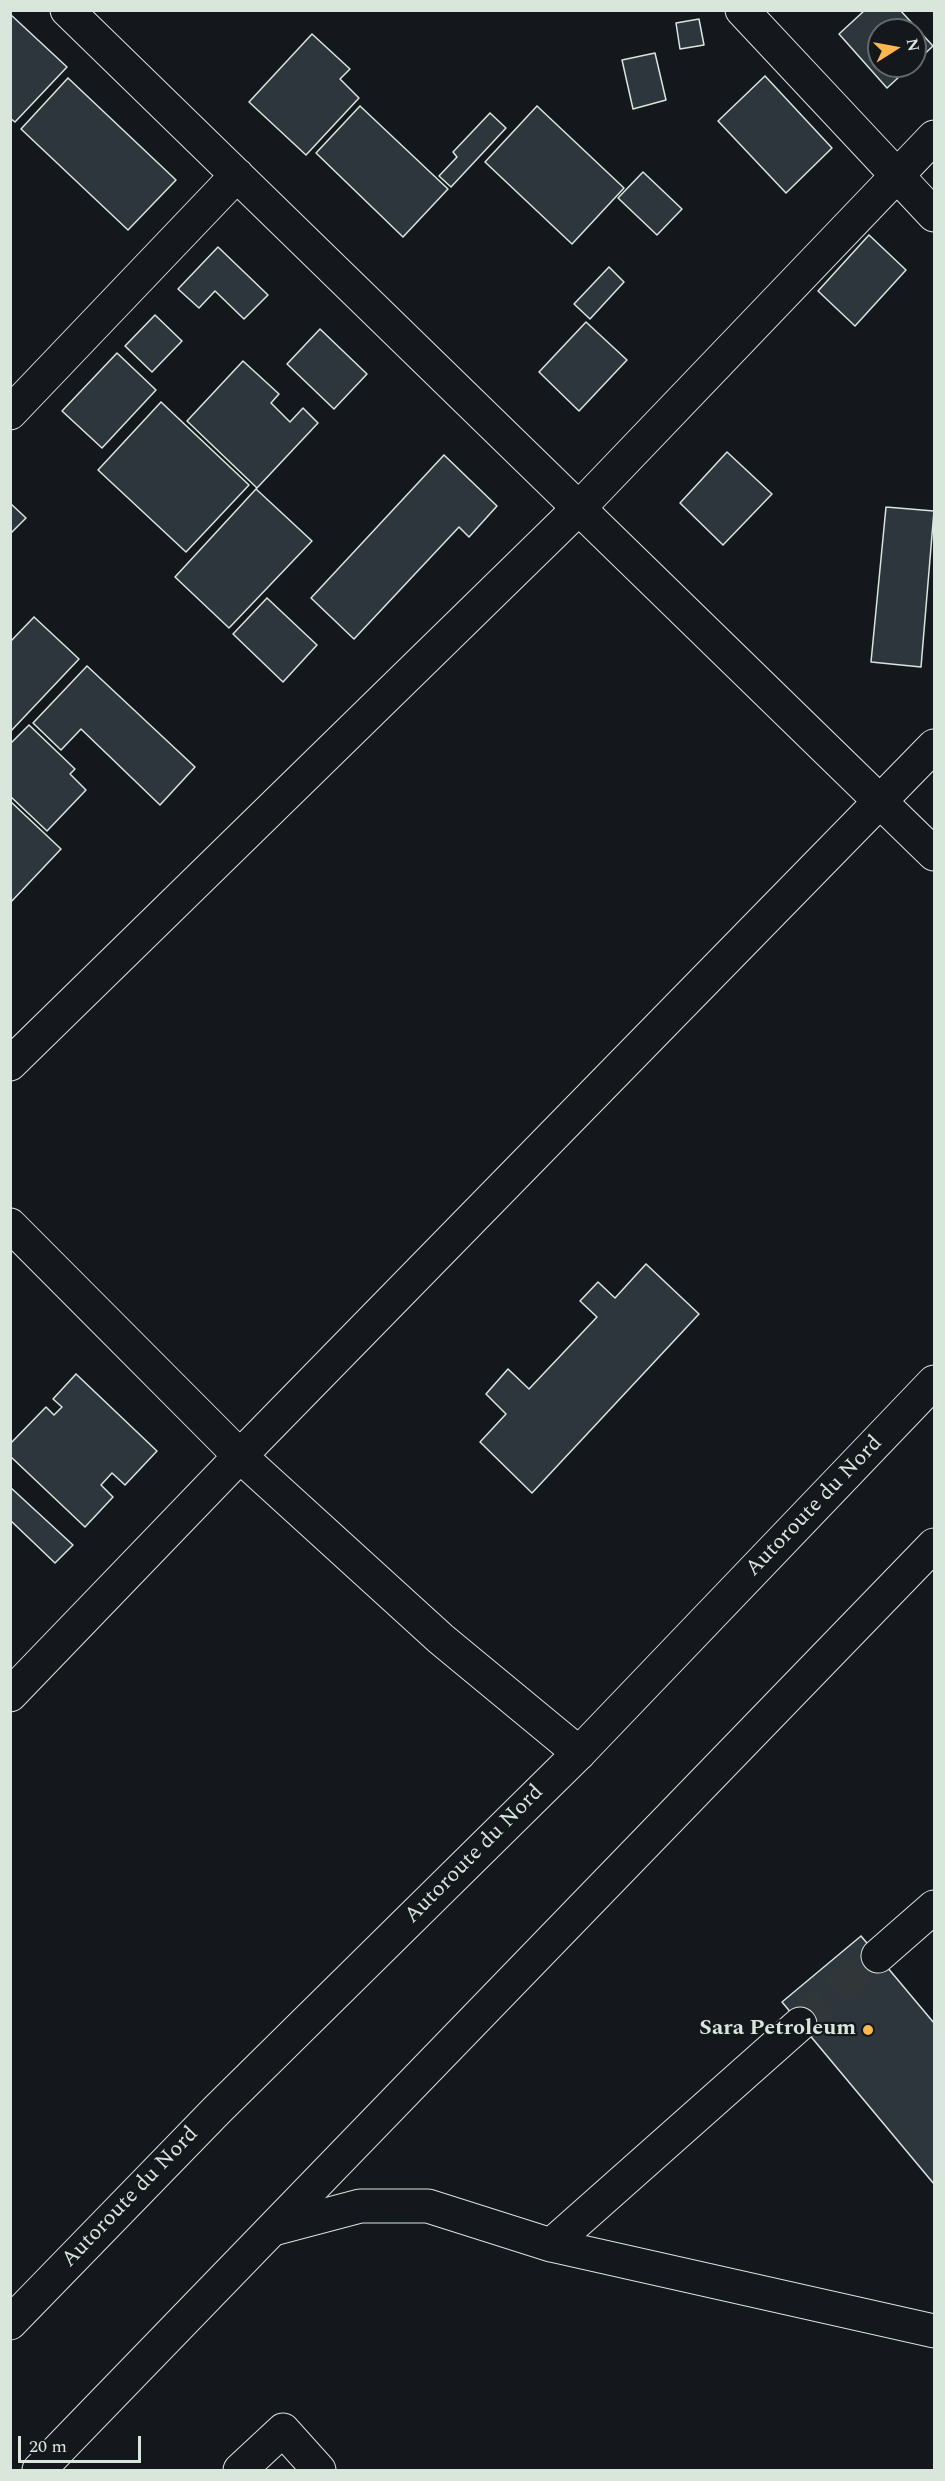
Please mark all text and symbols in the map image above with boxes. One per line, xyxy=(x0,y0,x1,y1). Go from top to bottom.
north arrow xyxy=(867,18,927,78)
text: N xyxy=(900,36,926,54)
street label: Autoroute du Nord xyxy=(741,1431,889,1583)
street label: Autoroute du Nord xyxy=(400,1780,550,1930)
place label: Sara Petroleum xyxy=(699,2017,856,2043)
marker: Sara Petroleum xyxy=(861,2023,875,2037)
street label: Autoroute du Nord xyxy=(57,2122,205,2274)
scale bar xyxy=(21,2424,144,2462)
text: 20 m xyxy=(29,2433,67,2460)

